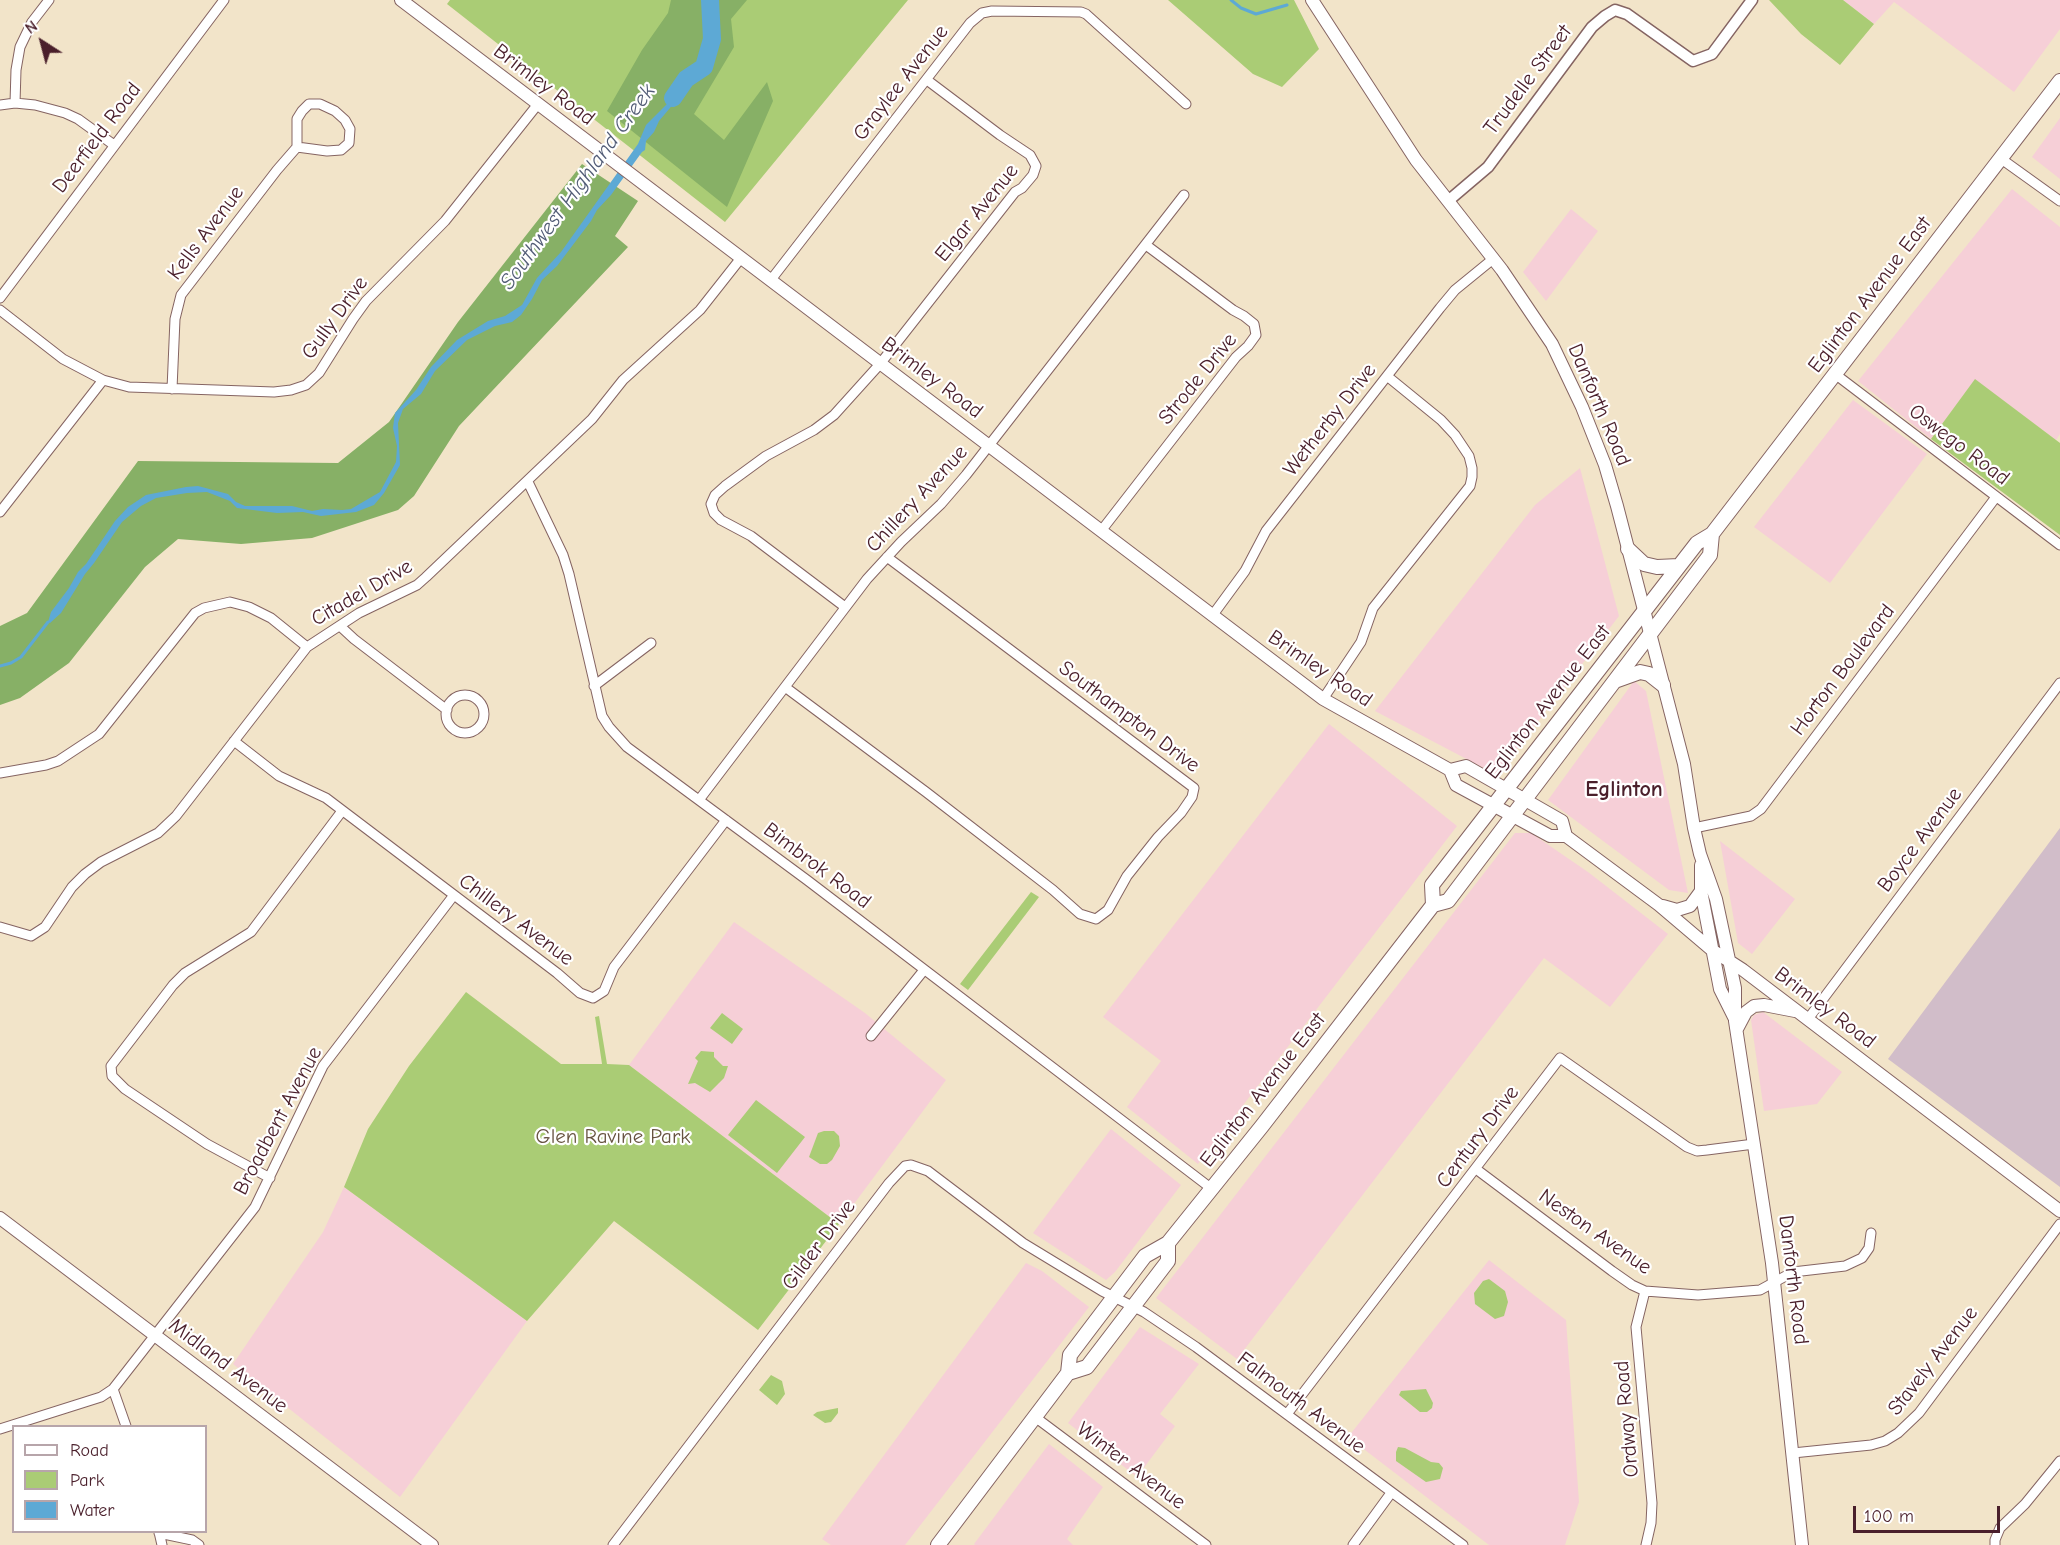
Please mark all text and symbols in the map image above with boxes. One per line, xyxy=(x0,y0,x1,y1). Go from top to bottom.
north arrow xyxy=(12,12,72,72)
text: N xyxy=(22,17,41,38)
street label: Graylee Avenue xyxy=(848,20,954,146)
street label: Trudelle Street xyxy=(1479,20,1577,140)
street label: Brimley Road xyxy=(488,39,600,131)
street label: Deerfield Road xyxy=(47,78,147,198)
water label: Southwest Highland Creek xyxy=(495,79,661,295)
street label: Elgar Avenue xyxy=(930,159,1024,267)
street label: Kells Avenue xyxy=(162,181,250,285)
street label: Eglinton Avenue East xyxy=(1803,212,1937,378)
street label: Gully Drive xyxy=(296,272,374,364)
street label: Strode Drive xyxy=(1153,328,1243,430)
street label: Brimley Road xyxy=(876,332,988,424)
street label: Danforth Road xyxy=(1562,340,1636,470)
street label: Wetherby Drive xyxy=(1278,359,1382,481)
street label: Oswego Road xyxy=(1904,399,2014,491)
street label: Chillery Avenue xyxy=(861,440,973,558)
street label: Citadel Drive xyxy=(307,554,417,632)
street label: Horton Boulevard xyxy=(1785,599,1901,741)
street label: Eglinton Avenue East xyxy=(1480,620,1616,784)
street label: Brimley Road xyxy=(1263,625,1377,713)
street label: Southampton Drive xyxy=(1053,656,1205,778)
district label: Eglinton xyxy=(1585,777,1663,803)
street label: Boyce Avenue xyxy=(1872,783,1968,897)
street label: Bimbrok Road xyxy=(758,817,876,915)
street label: Chillery Avenue xyxy=(454,869,578,971)
street label: Brimley Road xyxy=(1769,962,1881,1054)
street label: Eglinton Avenue East xyxy=(1195,1008,1331,1172)
street label: Broadbent Avenue xyxy=(228,1043,328,1199)
street label: Century Drive xyxy=(1431,1081,1525,1193)
park label: Glen Ravine Park xyxy=(536,1124,690,1150)
street label: Neston Avenue xyxy=(1534,1184,1656,1280)
street label: Gilder Drive xyxy=(777,1195,861,1295)
street label: Danforth Road xyxy=(1773,1214,1813,1346)
street label: Stavely Avenue xyxy=(1883,1301,1983,1421)
street label: Midland Avenue xyxy=(163,1313,293,1419)
street label: Falmouth Avenue xyxy=(1232,1347,1370,1459)
street label: Ordway Road xyxy=(1609,1360,1645,1478)
street label: Winter Avenue xyxy=(1072,1417,1190,1515)
legend xyxy=(12,1425,207,1533)
text: Road xyxy=(70,1440,109,1461)
text: Park xyxy=(70,1470,104,1491)
scale bar xyxy=(1856,1494,2003,1532)
text: Water xyxy=(70,1500,114,1521)
text: 100 m xyxy=(1864,1506,1914,1527)

